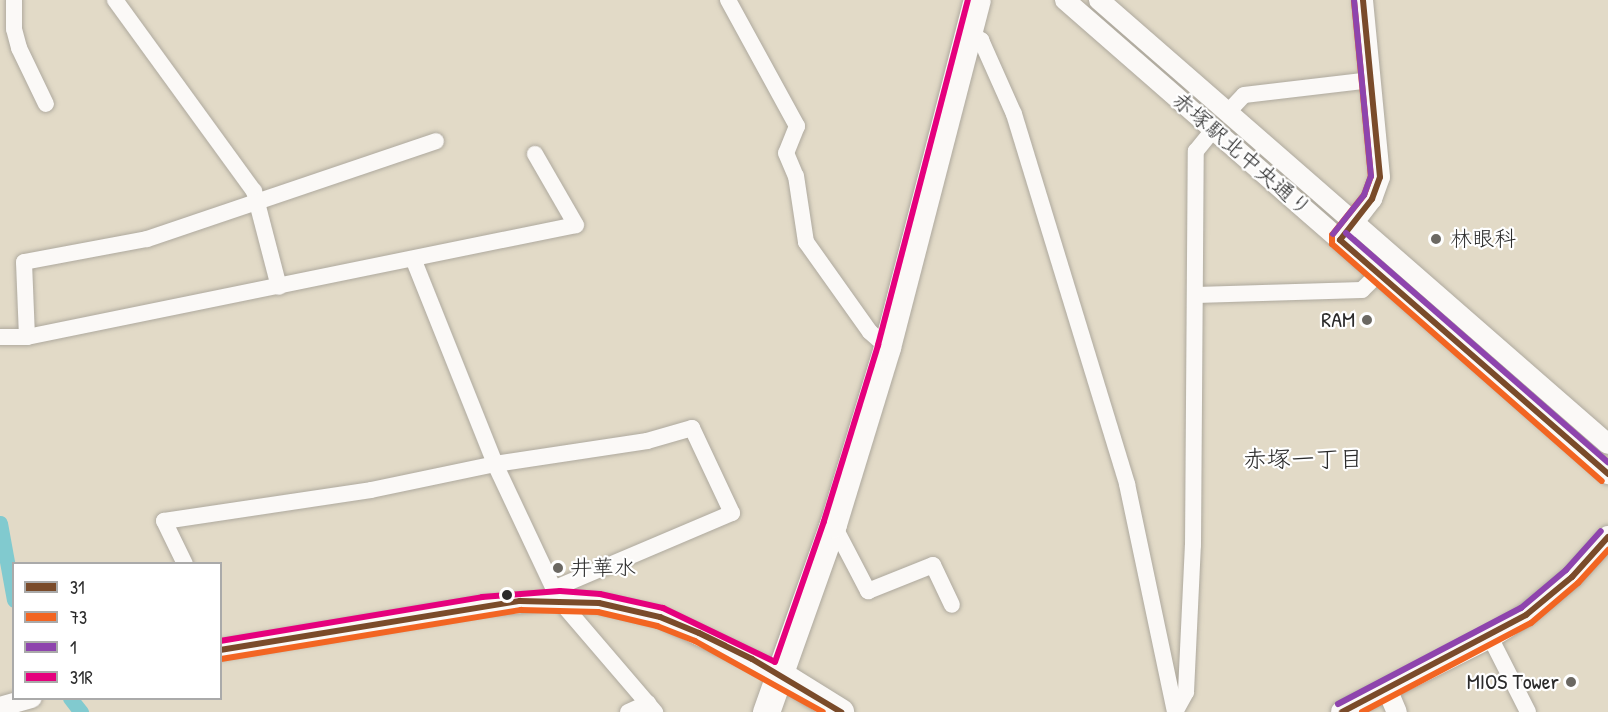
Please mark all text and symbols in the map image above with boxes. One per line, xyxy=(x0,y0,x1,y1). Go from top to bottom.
street label: 赤塚駅北中央通り xyxy=(1167,86,1317,222)
place label: 林眼科 xyxy=(1450,226,1516,252)
marker: 林眼科 xyxy=(1427,230,1445,248)
place label: RAM xyxy=(1321,307,1355,333)
marker: RAM xyxy=(1360,313,1374,327)
district label: 赤塚一丁目 xyxy=(1243,445,1363,473)
place label: 井華水 xyxy=(570,555,636,581)
marker: 井華水 xyxy=(551,561,565,575)
legend xyxy=(12,562,222,700)
text: 31 xyxy=(70,575,85,600)
unlabelled marker xyxy=(501,589,513,601)
text: 73 xyxy=(70,605,87,630)
text: 1 xyxy=(70,635,77,660)
text: 31R xyxy=(70,665,93,690)
place label: MIOS Tower xyxy=(1467,669,1559,695)
marker: MIOS Tower xyxy=(1564,675,1578,689)

